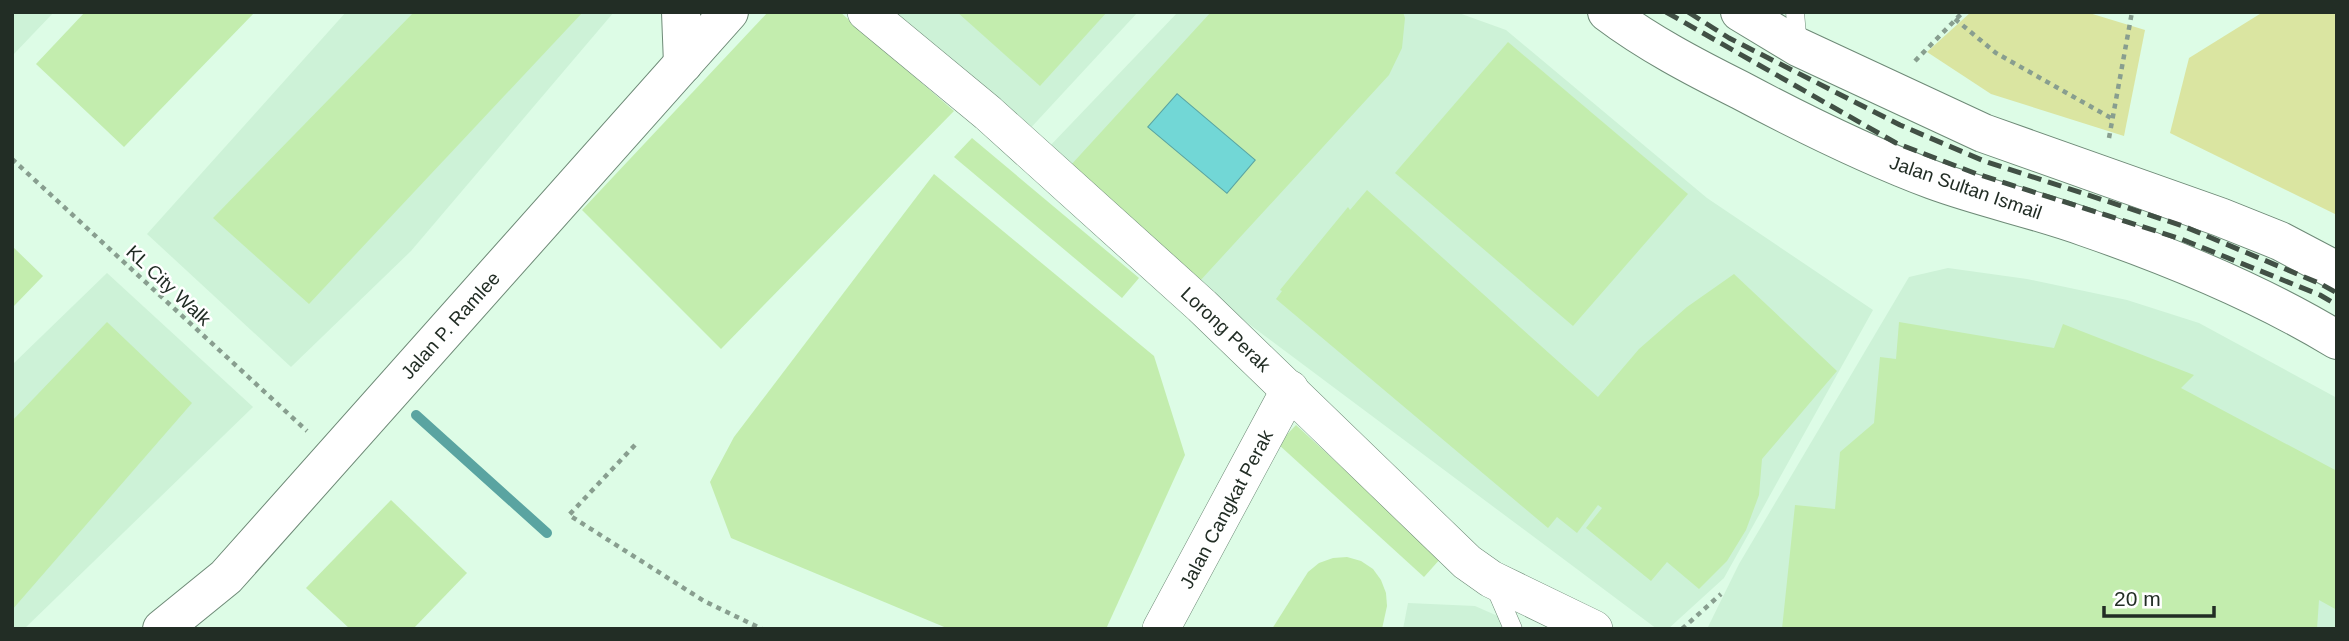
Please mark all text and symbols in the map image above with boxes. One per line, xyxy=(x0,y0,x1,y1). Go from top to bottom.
street label: Jalan Sultan Ismail xyxy=(1887,152,2045,223)
street label: KL City Walk xyxy=(122,241,215,330)
street label: Jalan P. Ramlee xyxy=(397,267,504,383)
street label: Lorong Perak xyxy=(1177,283,1275,376)
street label: Jalan Cangkat Perak xyxy=(1176,426,1277,592)
scale bar xyxy=(2104,574,2214,618)
text: 20 m xyxy=(2114,587,2161,610)

